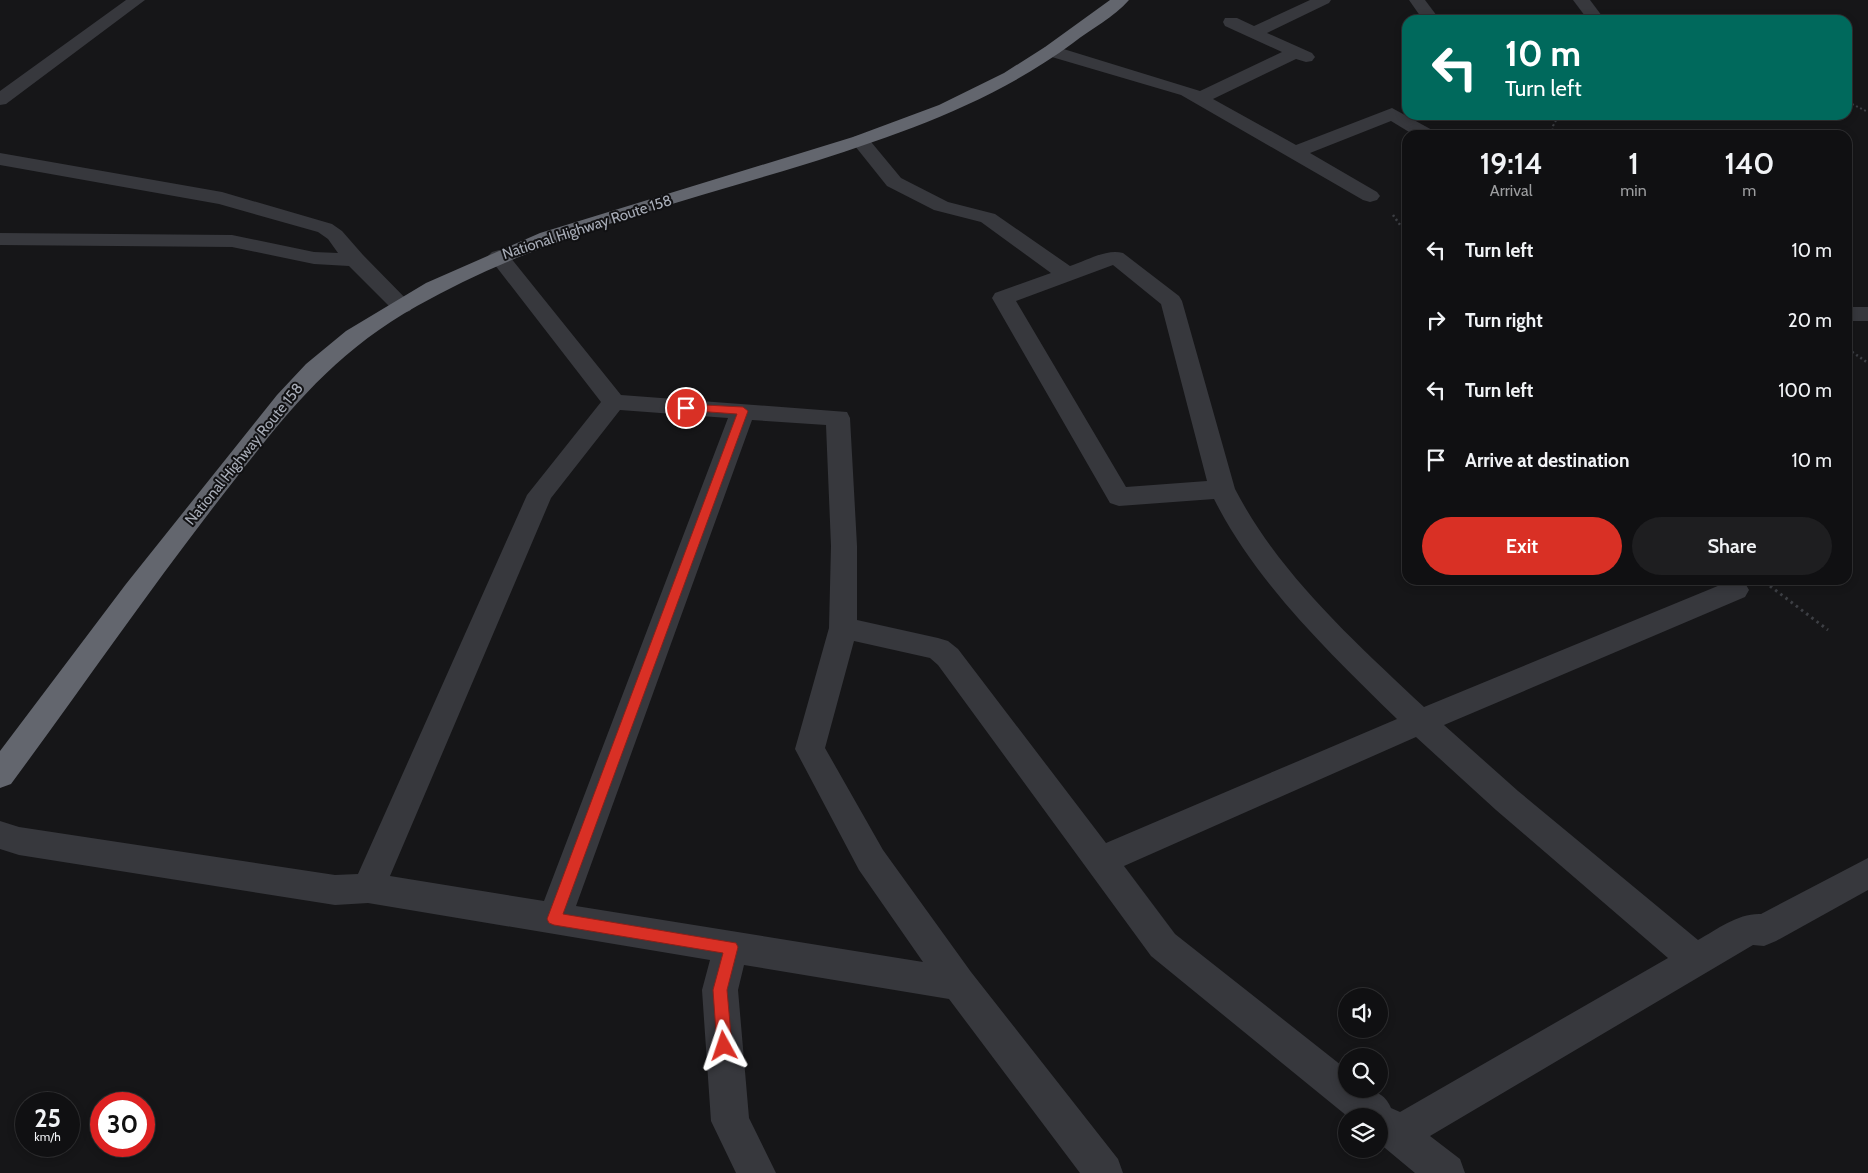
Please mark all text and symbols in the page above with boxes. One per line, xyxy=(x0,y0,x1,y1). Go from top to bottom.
text: 10 m xyxy=(1505,32,1581,75)
icon: left xyxy=(1422,35,1487,100)
text: Turn left xyxy=(1505,75,1582,102)
text: 19:14 xyxy=(1480,145,1543,182)
text: 1 xyxy=(1628,145,1639,182)
text: 140 xyxy=(1724,145,1774,182)
text: Arrival xyxy=(1490,181,1532,200)
text: min xyxy=(1620,181,1647,200)
text: m xyxy=(1742,181,1756,200)
street label: National Highway Route 158 xyxy=(500,191,674,263)
icon: left xyxy=(1422,236,1450,264)
text: Turn left xyxy=(1465,239,1533,262)
text: 10 m xyxy=(1792,239,1832,262)
icon: right xyxy=(1422,306,1450,334)
text: Turn right xyxy=(1465,309,1543,332)
text: 20 m xyxy=(1788,309,1832,332)
icon: left xyxy=(1422,376,1450,404)
street label: National Highway Route 158 xyxy=(181,379,307,529)
text: Turn left xyxy=(1465,379,1533,402)
text: 100 m xyxy=(1778,379,1832,402)
pin xyxy=(665,387,707,429)
icon: arrive xyxy=(672,394,700,422)
icon: arrive xyxy=(1422,446,1450,474)
text: Arrive at destination xyxy=(1465,449,1629,472)
text: 10 m xyxy=(1792,449,1832,472)
button: Exit xyxy=(1422,517,1622,575)
button: Share xyxy=(1632,517,1832,575)
map controls xyxy=(1338,988,1388,1158)
button: sound xyxy=(1338,988,1388,1038)
position arrow xyxy=(697,1019,749,1071)
button: search xyxy=(1338,1048,1388,1098)
speed limit sign: 30 xyxy=(90,1092,155,1157)
text: 25 xyxy=(34,1103,61,1133)
button: layers xyxy=(1338,1108,1388,1158)
text: km/h xyxy=(34,1129,61,1144)

